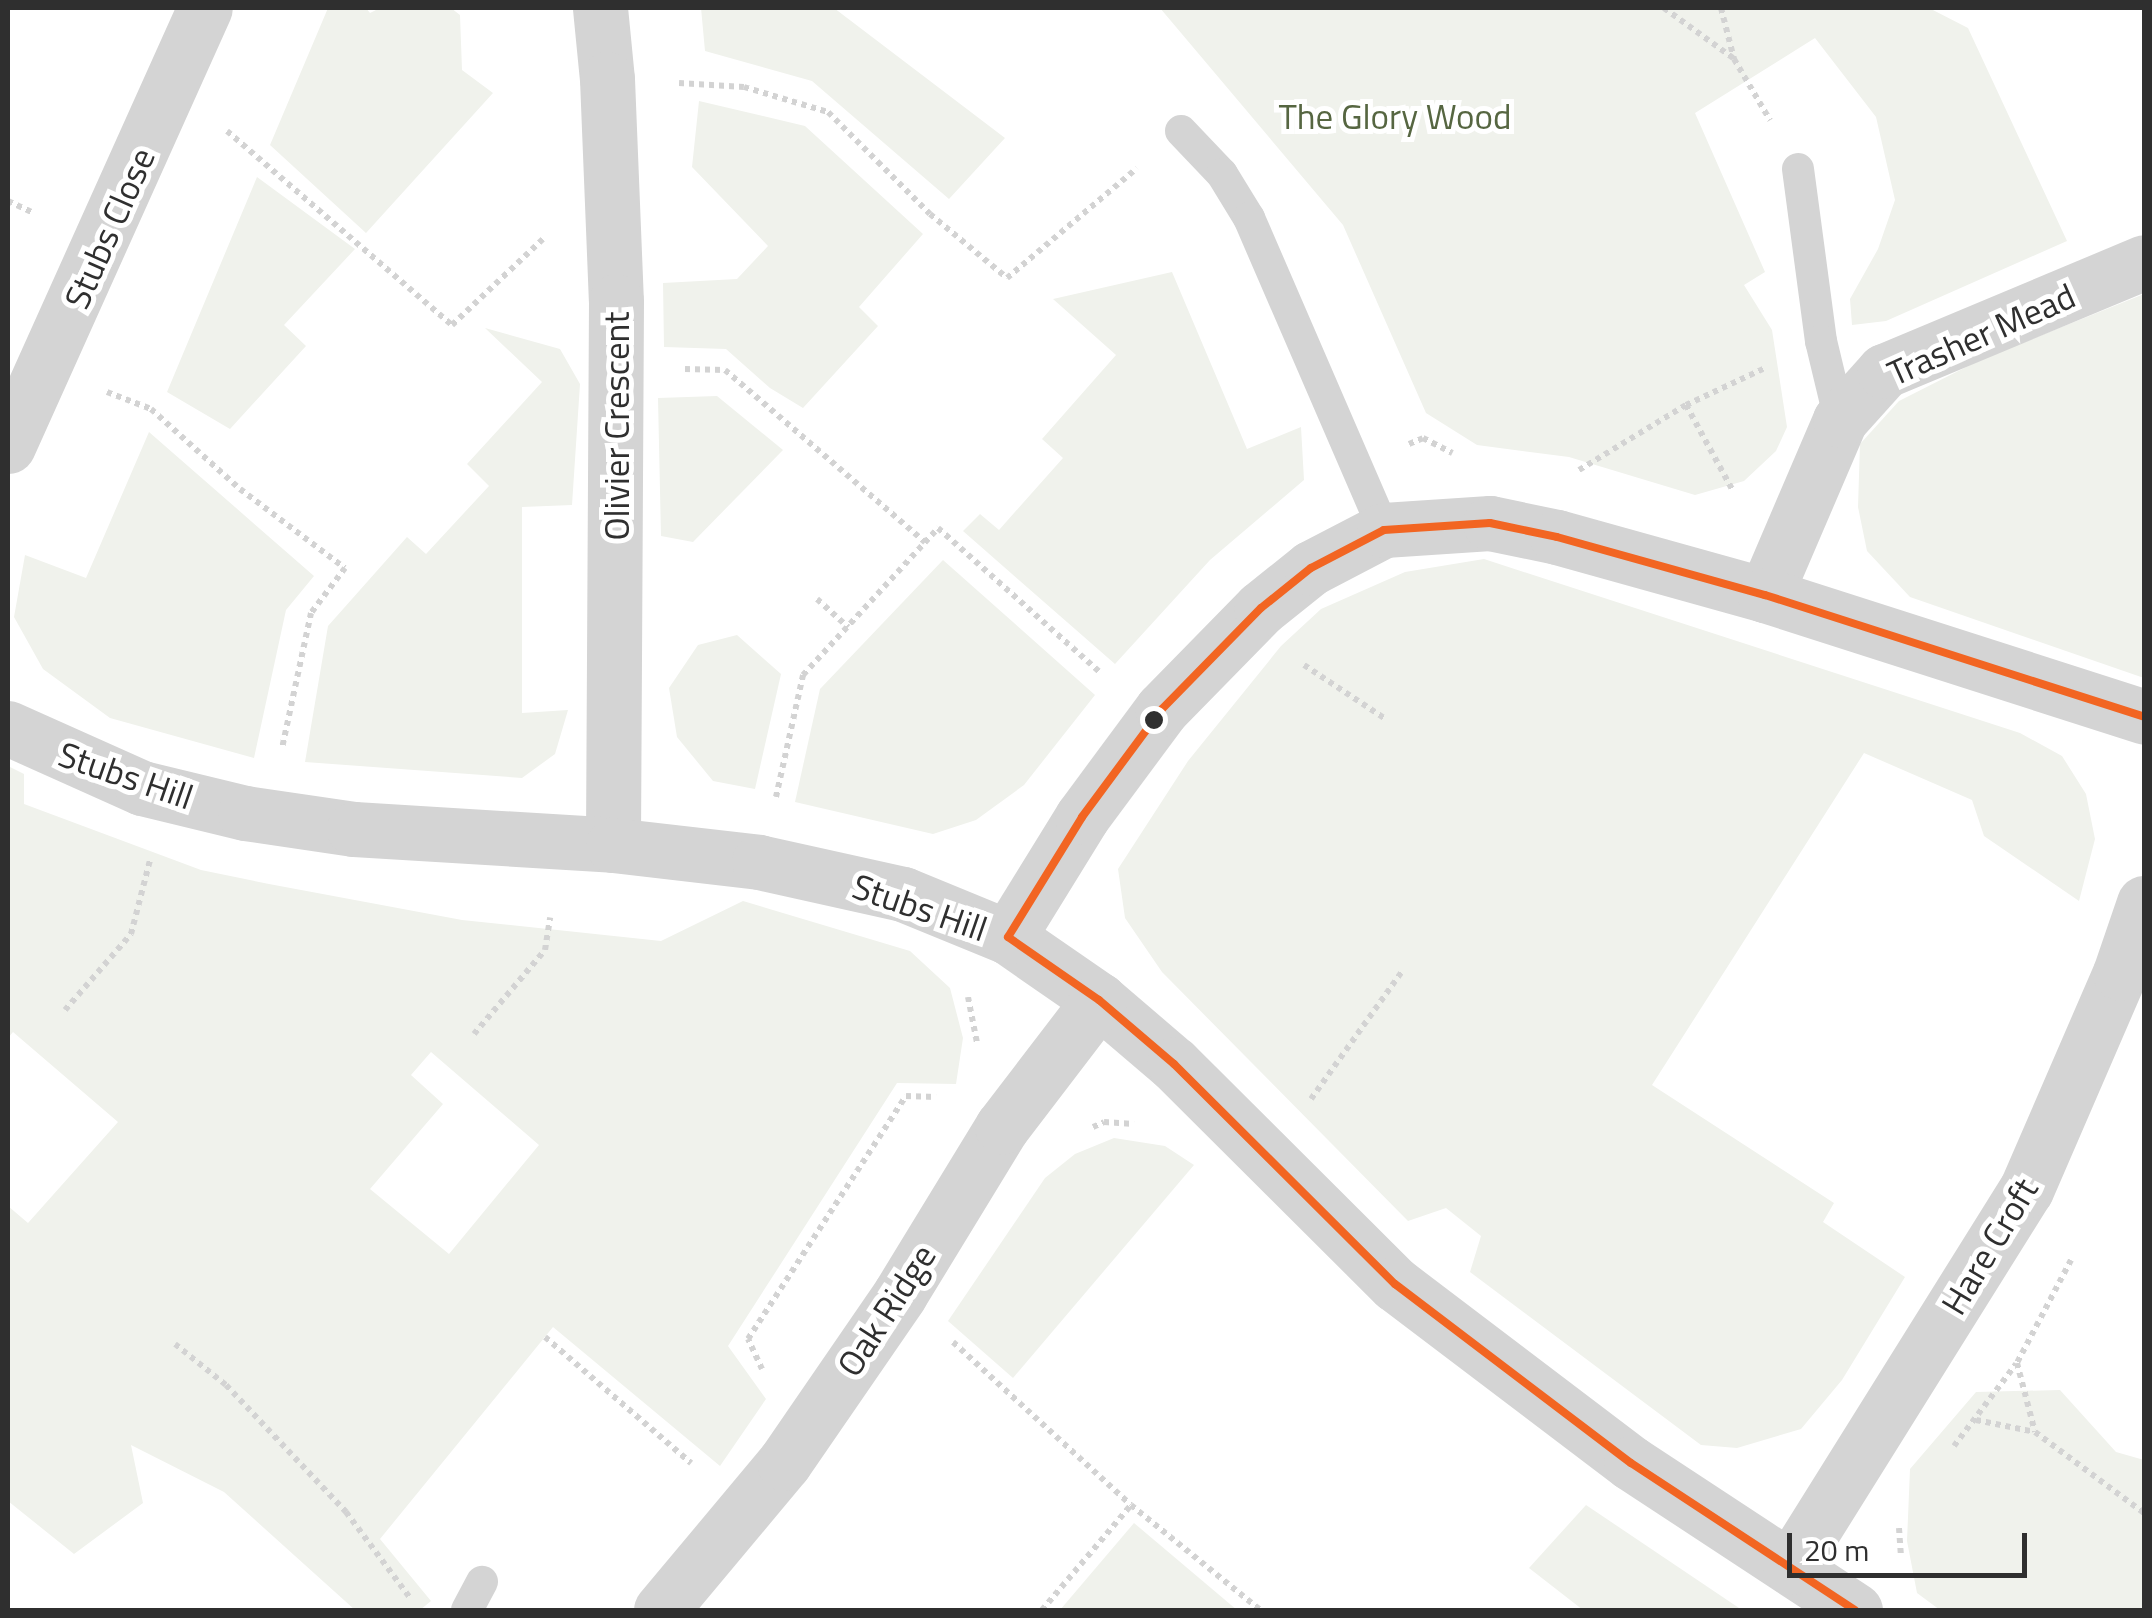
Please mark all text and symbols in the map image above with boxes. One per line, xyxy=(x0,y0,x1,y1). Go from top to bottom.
park label: The Glory Wood xyxy=(1278,95,1512,137)
street label: Stubs Close xyxy=(55,141,163,315)
street label: Trasher Mead xyxy=(1881,274,2081,394)
street label: Olivier Crescent xyxy=(595,311,637,541)
unlabelled marker xyxy=(1144,710,1164,730)
street label: Stubs Hill xyxy=(53,732,199,818)
street label: Stubs Hill xyxy=(847,864,993,950)
street label: Hare Croft xyxy=(1932,1170,2046,1322)
street label: Oak Ridge xyxy=(828,1236,944,1384)
scale bar xyxy=(1792,1513,2032,1575)
text: 20 m xyxy=(1804,1527,1869,1573)

